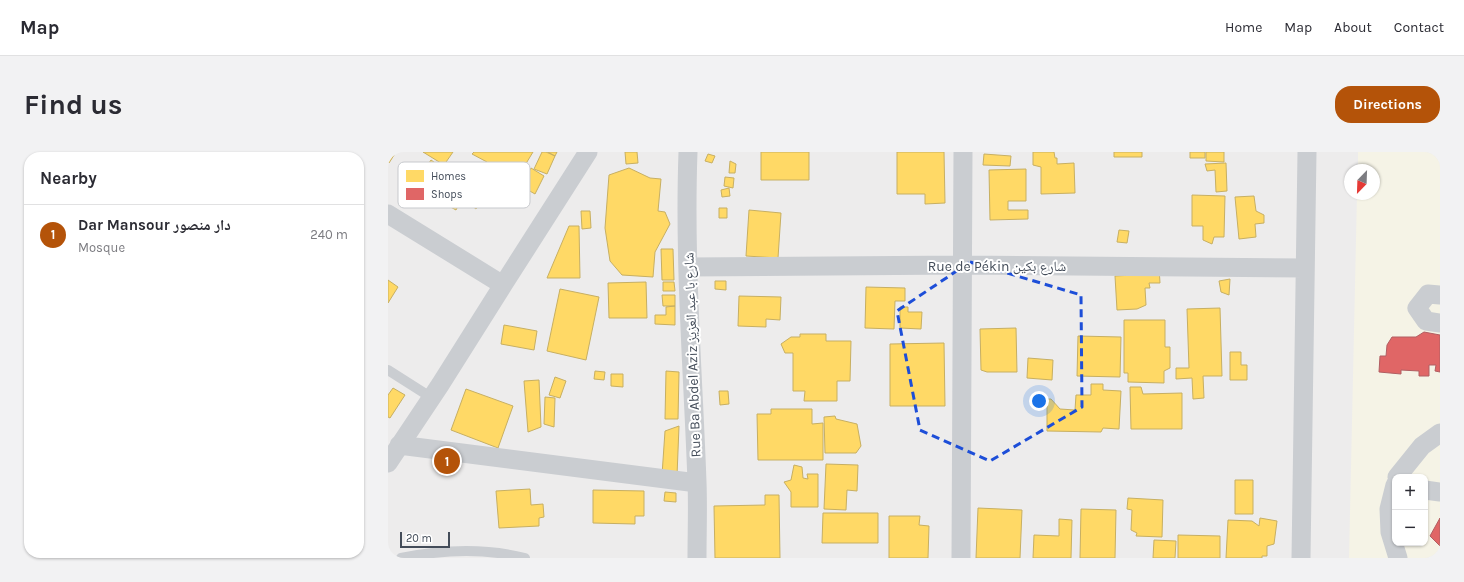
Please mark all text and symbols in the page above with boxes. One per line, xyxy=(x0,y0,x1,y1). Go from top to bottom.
text: Map xyxy=(20,17,59,39)
text: Home xyxy=(1225,19,1262,36)
text: Map xyxy=(1284,19,1312,36)
text: About xyxy=(1334,19,1372,36)
text: Contact xyxy=(1394,19,1444,36)
button: Directions xyxy=(1335,86,1440,123)
text: Find us xyxy=(24,88,123,121)
legend xyxy=(398,162,530,208)
north arrow xyxy=(1344,164,1380,200)
text: Nearby xyxy=(40,168,97,188)
text: Homes xyxy=(431,170,466,183)
text: Shops xyxy=(431,188,463,201)
text: Dar Mansour دار منصور xyxy=(78,216,231,234)
text: 1 xyxy=(51,227,55,242)
text: 240 m xyxy=(310,227,348,242)
text: Mosque xyxy=(78,240,125,255)
street label: Rue Ba Abdel Aziz شارع با عبد العزيز xyxy=(680,252,706,458)
street label: Rue de Pékin شارع بكين xyxy=(928,258,1066,276)
your location xyxy=(1029,391,1049,411)
pin: 1 xyxy=(434,446,460,476)
map controls xyxy=(1392,474,1428,546)
button: + xyxy=(1392,474,1428,510)
button: − xyxy=(1392,510,1428,546)
scale bar xyxy=(400,530,450,549)
text: 20 m xyxy=(406,532,432,545)

